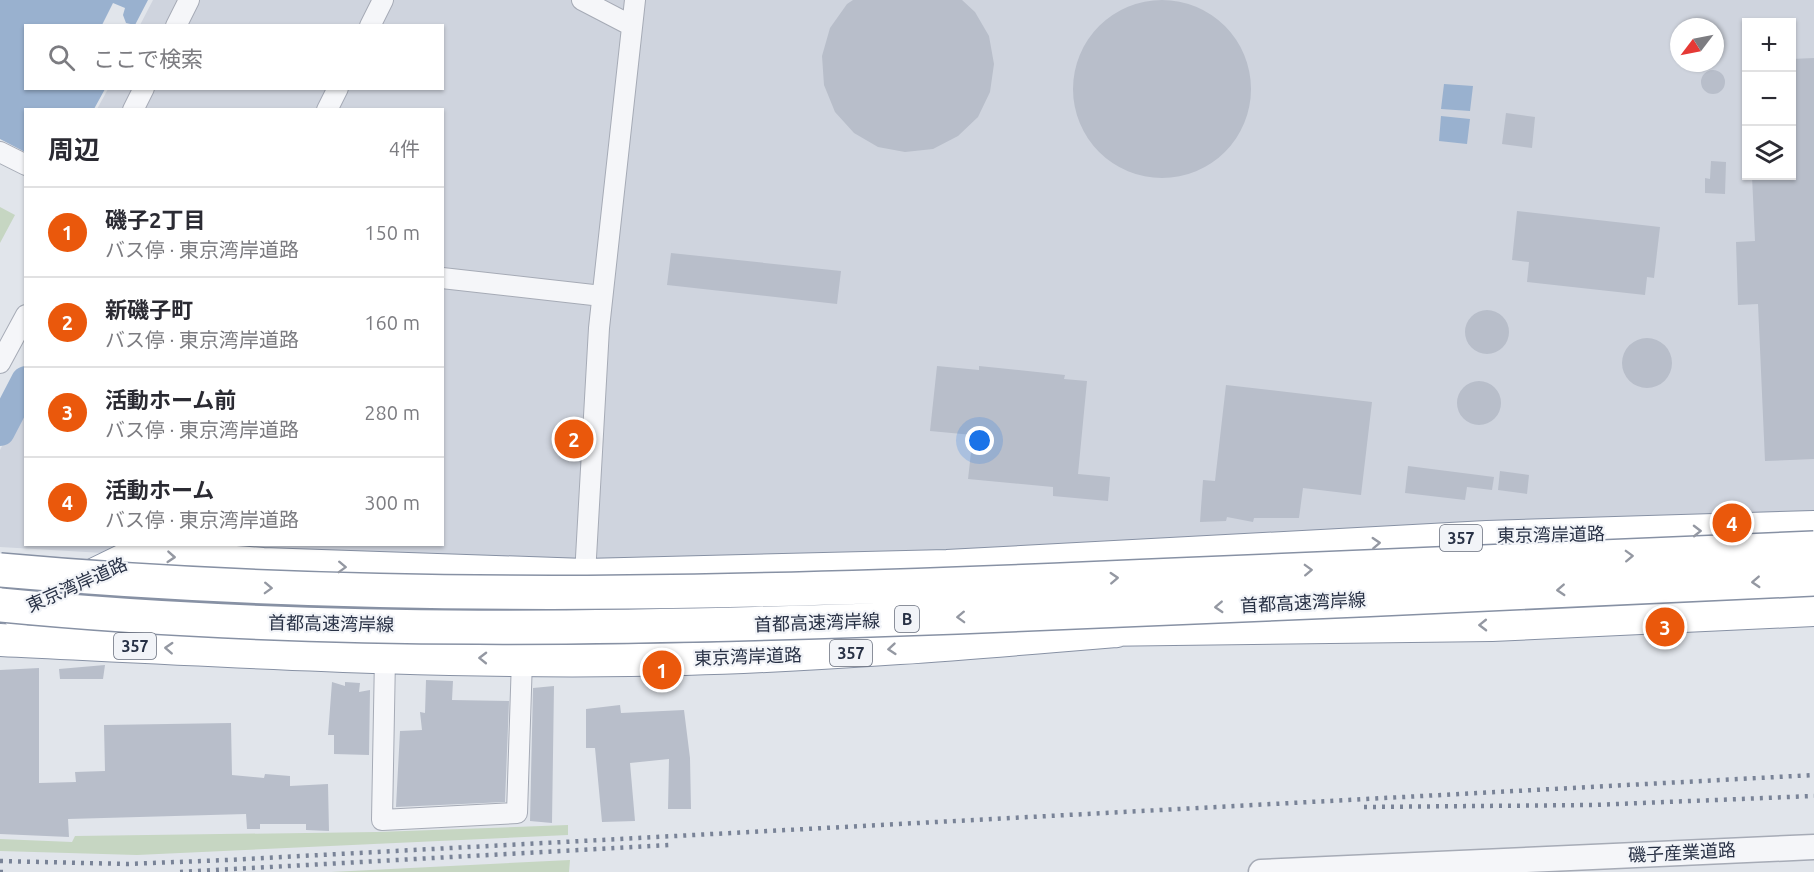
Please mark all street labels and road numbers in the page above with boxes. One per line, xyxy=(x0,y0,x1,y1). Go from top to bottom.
street label: 東京湾岸道路 xyxy=(1497,523,1605,545)
road number: 357 xyxy=(1440,525,1482,551)
street label: 東京湾岸道路 xyxy=(23,553,130,615)
street label: 首都高速湾岸線 xyxy=(1240,589,1366,615)
road number: B xyxy=(895,606,919,632)
street label: 首都高速湾岸線 xyxy=(754,610,880,634)
street label: 首都高速湾岸線 xyxy=(268,612,394,634)
road number: 357 xyxy=(114,633,156,659)
road number: 357 xyxy=(830,640,872,666)
street label: 東京湾岸道路 xyxy=(694,644,802,668)
street label: 磯子産業道路 xyxy=(1627,839,1736,865)

